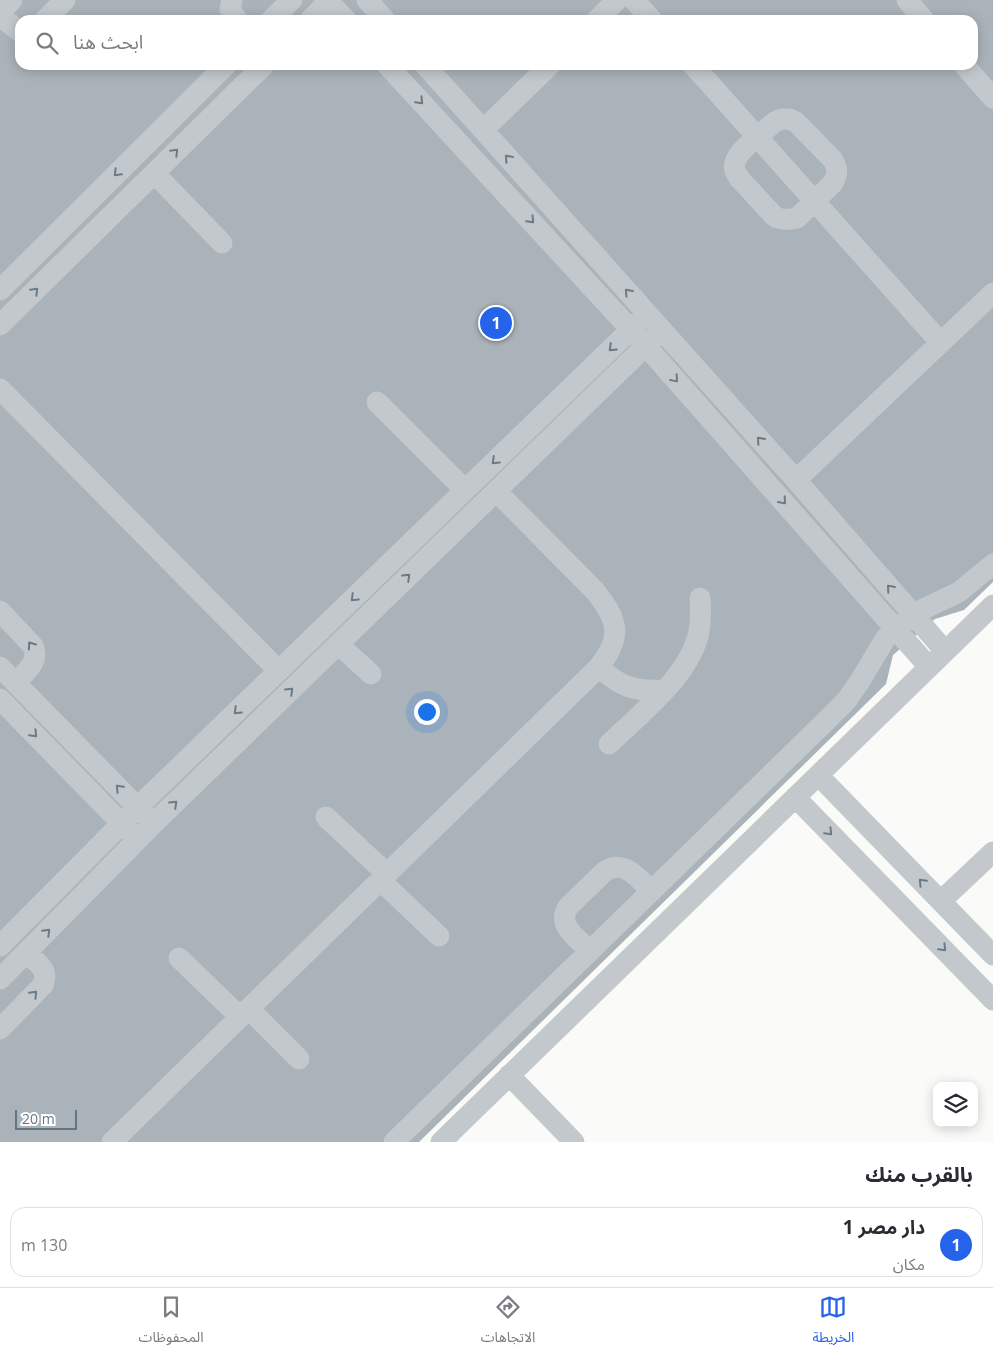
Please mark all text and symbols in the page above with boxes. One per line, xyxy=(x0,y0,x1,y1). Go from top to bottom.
search box xyxy=(15,15,978,70)
icon: search xyxy=(33,29,61,57)
text: ابحث هنا xyxy=(73,29,143,55)
one-way arrow xyxy=(415,95,424,104)
one-way arrow xyxy=(170,149,179,158)
one-way arrow xyxy=(505,155,514,164)
one-way arrow xyxy=(114,167,123,176)
one-way arrow xyxy=(525,215,534,224)
one-way arrow xyxy=(29,288,38,297)
one-way arrow xyxy=(625,289,634,298)
pin: 1 xyxy=(480,304,512,342)
one-way arrow xyxy=(609,342,618,351)
one-way arrow xyxy=(670,374,679,383)
one-way arrow xyxy=(757,436,766,445)
one-way arrow xyxy=(492,455,501,464)
one-way arrow xyxy=(777,495,786,504)
one-way arrow xyxy=(401,574,410,583)
one-way arrow xyxy=(887,585,896,594)
one-way arrow xyxy=(350,592,359,601)
one-way arrow xyxy=(28,641,37,651)
one-way arrow xyxy=(284,688,293,697)
your location xyxy=(414,699,440,725)
one-way arrow xyxy=(234,705,243,714)
one-way arrow xyxy=(28,728,37,737)
one-way arrow xyxy=(116,785,125,794)
one-way arrow xyxy=(168,801,177,810)
one-way arrow xyxy=(823,826,832,835)
one-way arrow xyxy=(919,879,928,888)
one-way arrow xyxy=(41,928,50,937)
one-way arrow xyxy=(937,942,946,951)
one-way arrow xyxy=(28,991,37,1000)
map controls xyxy=(933,1082,978,1127)
button: layers xyxy=(933,1082,978,1127)
scale bar xyxy=(15,1107,78,1130)
text: 20 m xyxy=(22,1109,55,1128)
text: بالقرب منك xyxy=(865,1160,973,1188)
text: دار مصر 1 xyxy=(843,1214,925,1240)
text: 130 m xyxy=(21,1234,67,1256)
text: 1 xyxy=(951,1234,961,1256)
text: مكان xyxy=(893,1253,925,1275)
tab: المحفوظات xyxy=(139,1293,204,1352)
tab: الاتجاهات xyxy=(481,1293,535,1352)
tab: الخريطة xyxy=(812,1293,854,1352)

